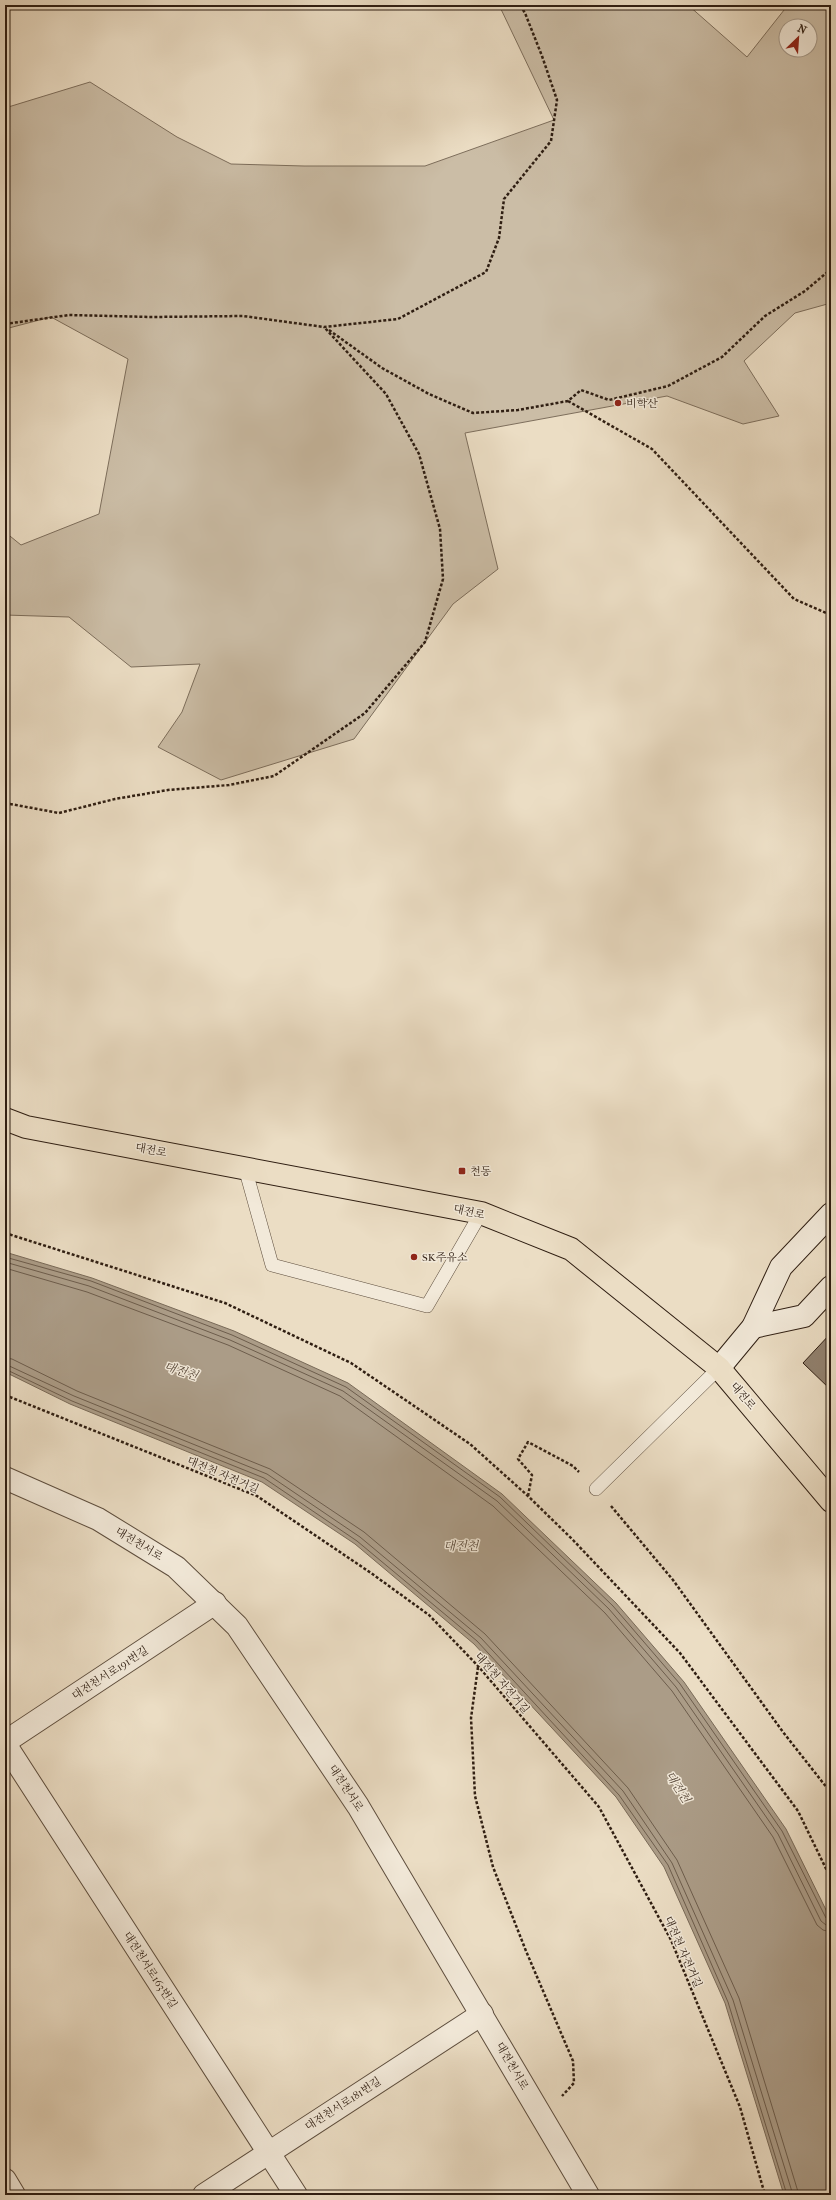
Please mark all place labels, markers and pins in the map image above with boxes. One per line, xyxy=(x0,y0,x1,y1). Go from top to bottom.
place label: 비학산 xyxy=(626,397,658,410)
marker: 비학산 xyxy=(613,398,623,408)
place label: 천동 xyxy=(470,1165,492,1178)
marker: 천동 xyxy=(457,1166,467,1176)
place label: SK주유소 xyxy=(422,1251,468,1264)
marker: SK주유소 xyxy=(409,1252,419,1262)

